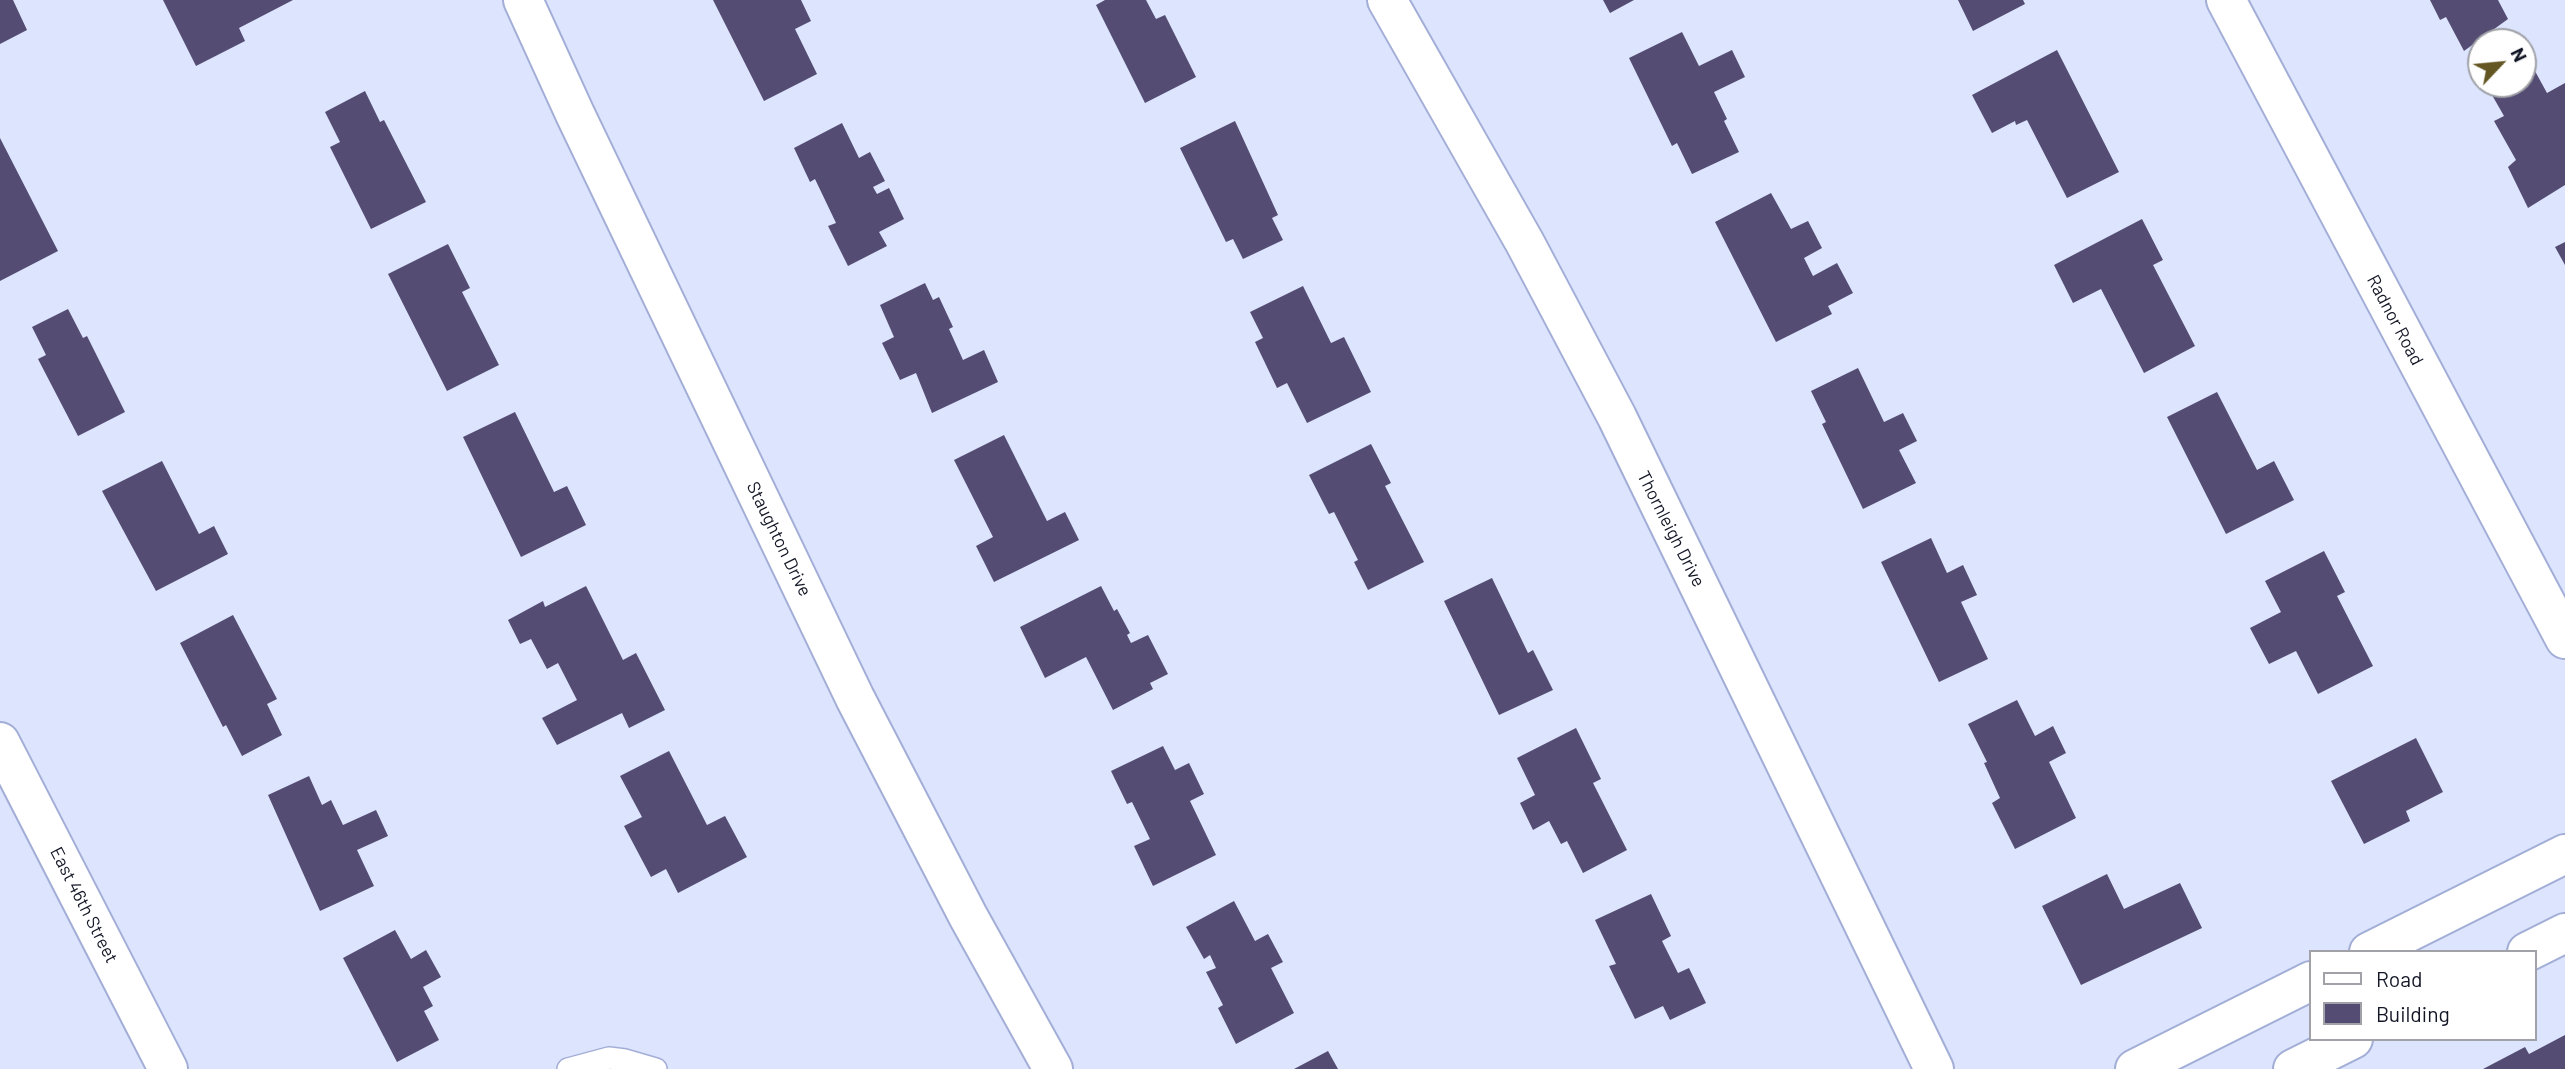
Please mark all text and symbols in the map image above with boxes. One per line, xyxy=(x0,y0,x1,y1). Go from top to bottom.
north arrow xyxy=(2467,28,2537,98)
text: N xyxy=(2506,44,2533,65)
street label: Radnor Road xyxy=(2362,271,2428,369)
street label: Thornleigh Drive xyxy=(1632,467,1710,591)
street label: Staughton Drive xyxy=(742,478,816,600)
street label: East 46th Street xyxy=(46,843,122,967)
legend xyxy=(2310,950,2537,1041)
text: Road xyxy=(2376,966,2422,991)
text: Building xyxy=(2376,1001,2450,1026)

